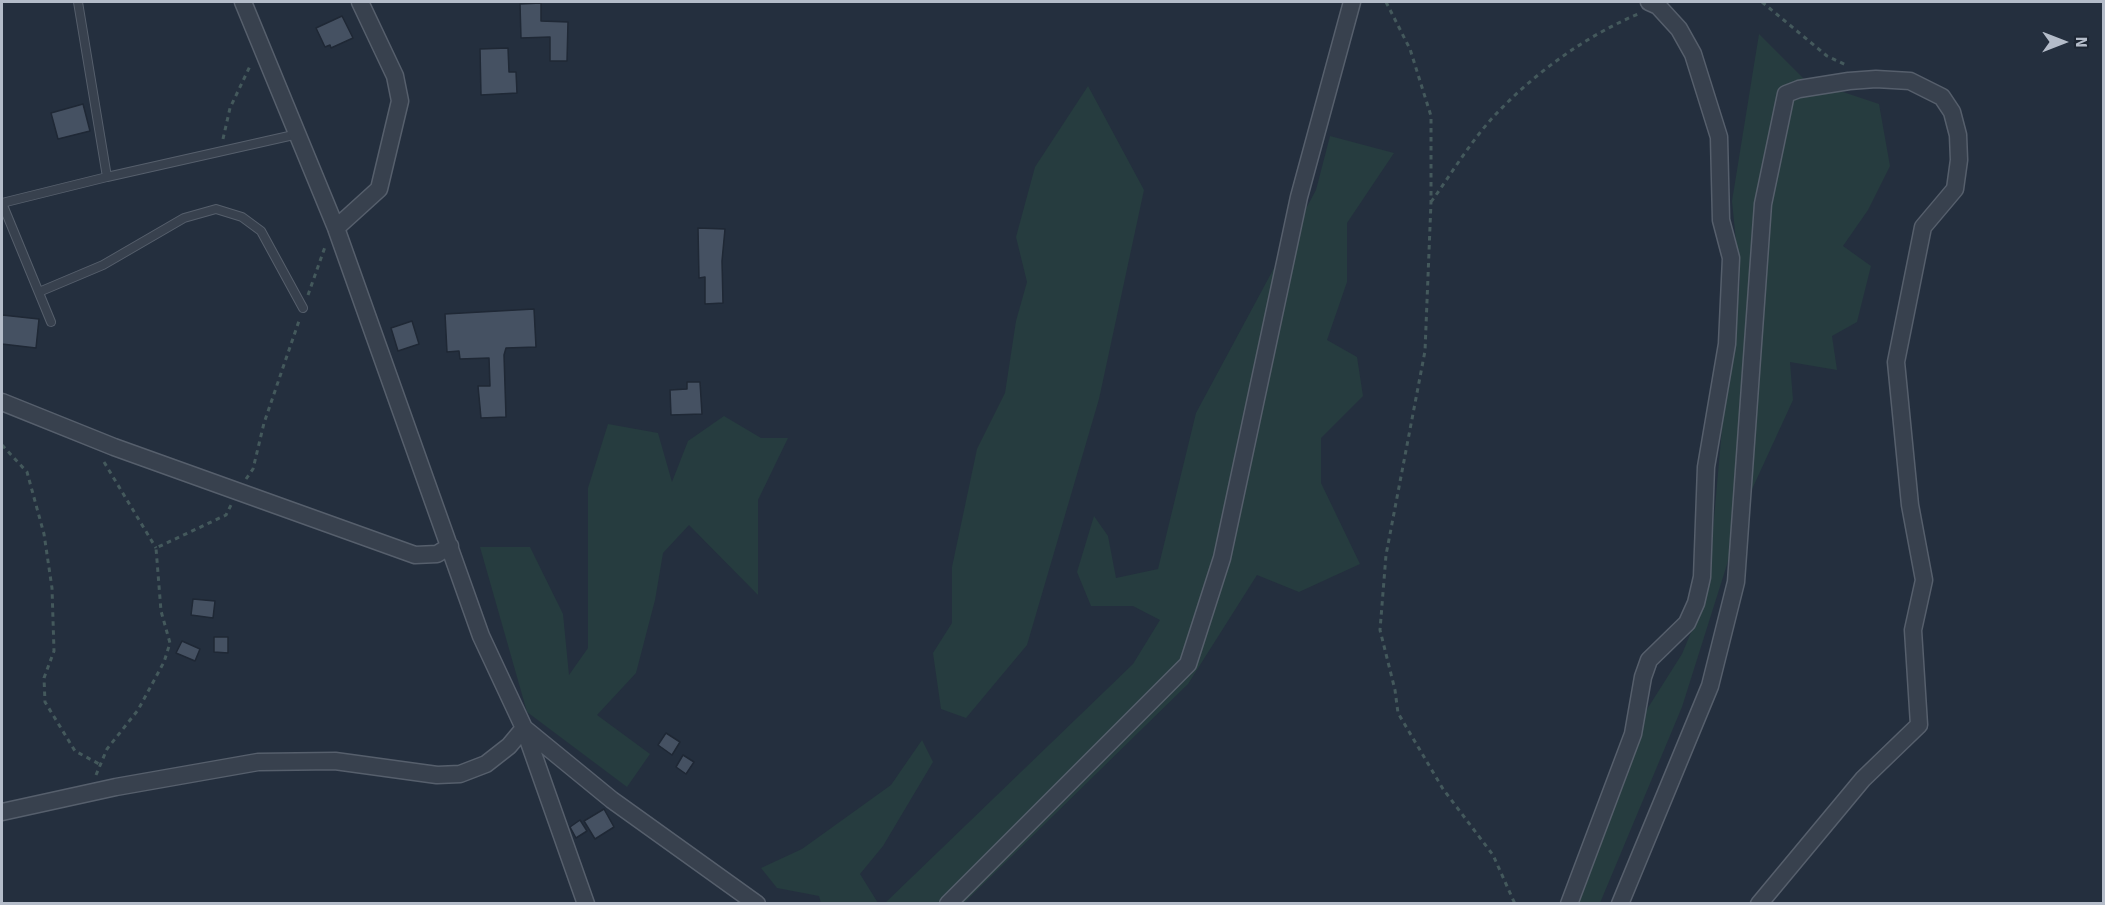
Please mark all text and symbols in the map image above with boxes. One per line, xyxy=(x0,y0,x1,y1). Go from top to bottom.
north arrow xyxy=(2033,12,2093,72)
text: N xyxy=(2071,36,2091,48)

